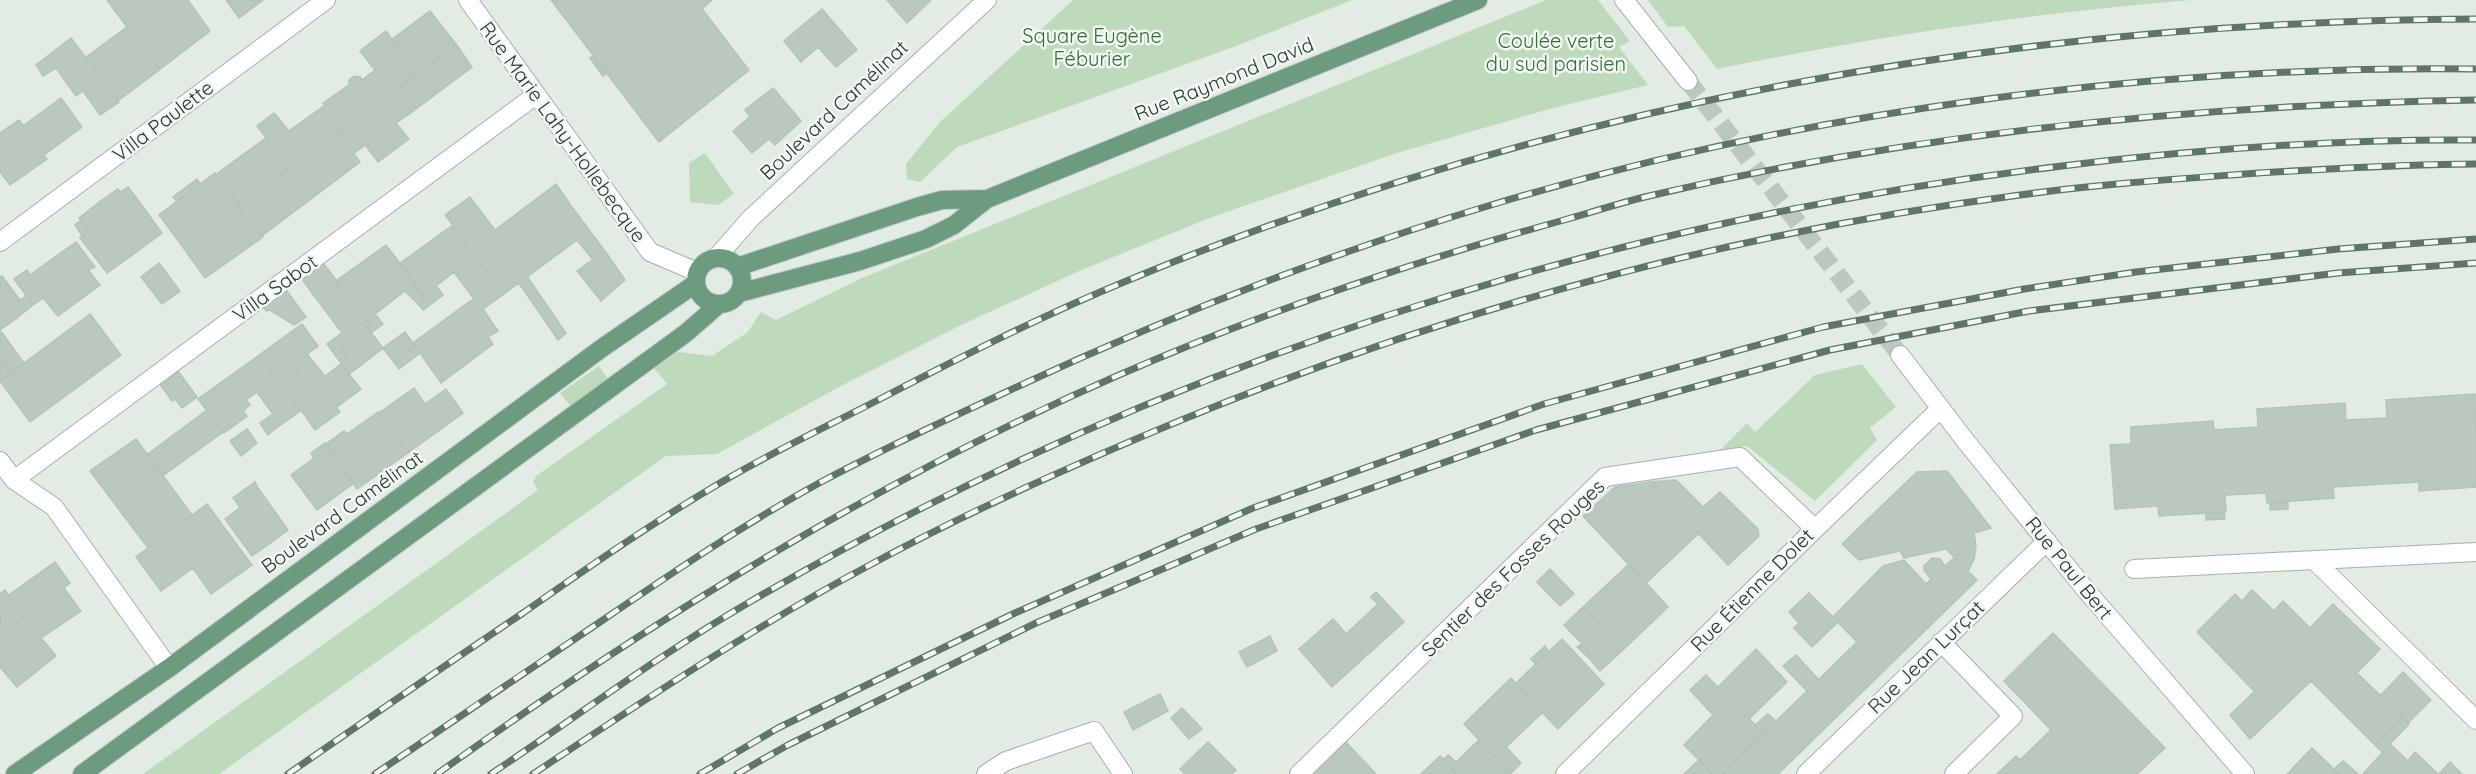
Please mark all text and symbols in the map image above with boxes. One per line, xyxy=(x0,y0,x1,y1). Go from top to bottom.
street label: Rue Marie Lahy-Hollebecque xyxy=(475,16,652,247)
park label: Square Eugène Féburier xyxy=(1022,23,1162,71)
park label: Coulée verte du sud parisien xyxy=(1486,28,1626,76)
street label: Rue Raymond David xyxy=(1131,31,1317,126)
street label: Boulevard Camélinat xyxy=(754,34,913,185)
street label: Villa Paulette xyxy=(107,75,218,167)
street label: Villa Sabot xyxy=(227,248,322,327)
street label: Boulevard Camélinat xyxy=(256,444,428,579)
street label: Sentier des Fosses Rouges xyxy=(1416,473,1610,662)
street label: Rue Paul Bert xyxy=(2020,511,2119,624)
street label: Rue Étienne Dolet xyxy=(1685,523,1819,656)
street label: Rue Jean Lurçat xyxy=(1862,595,1989,719)

